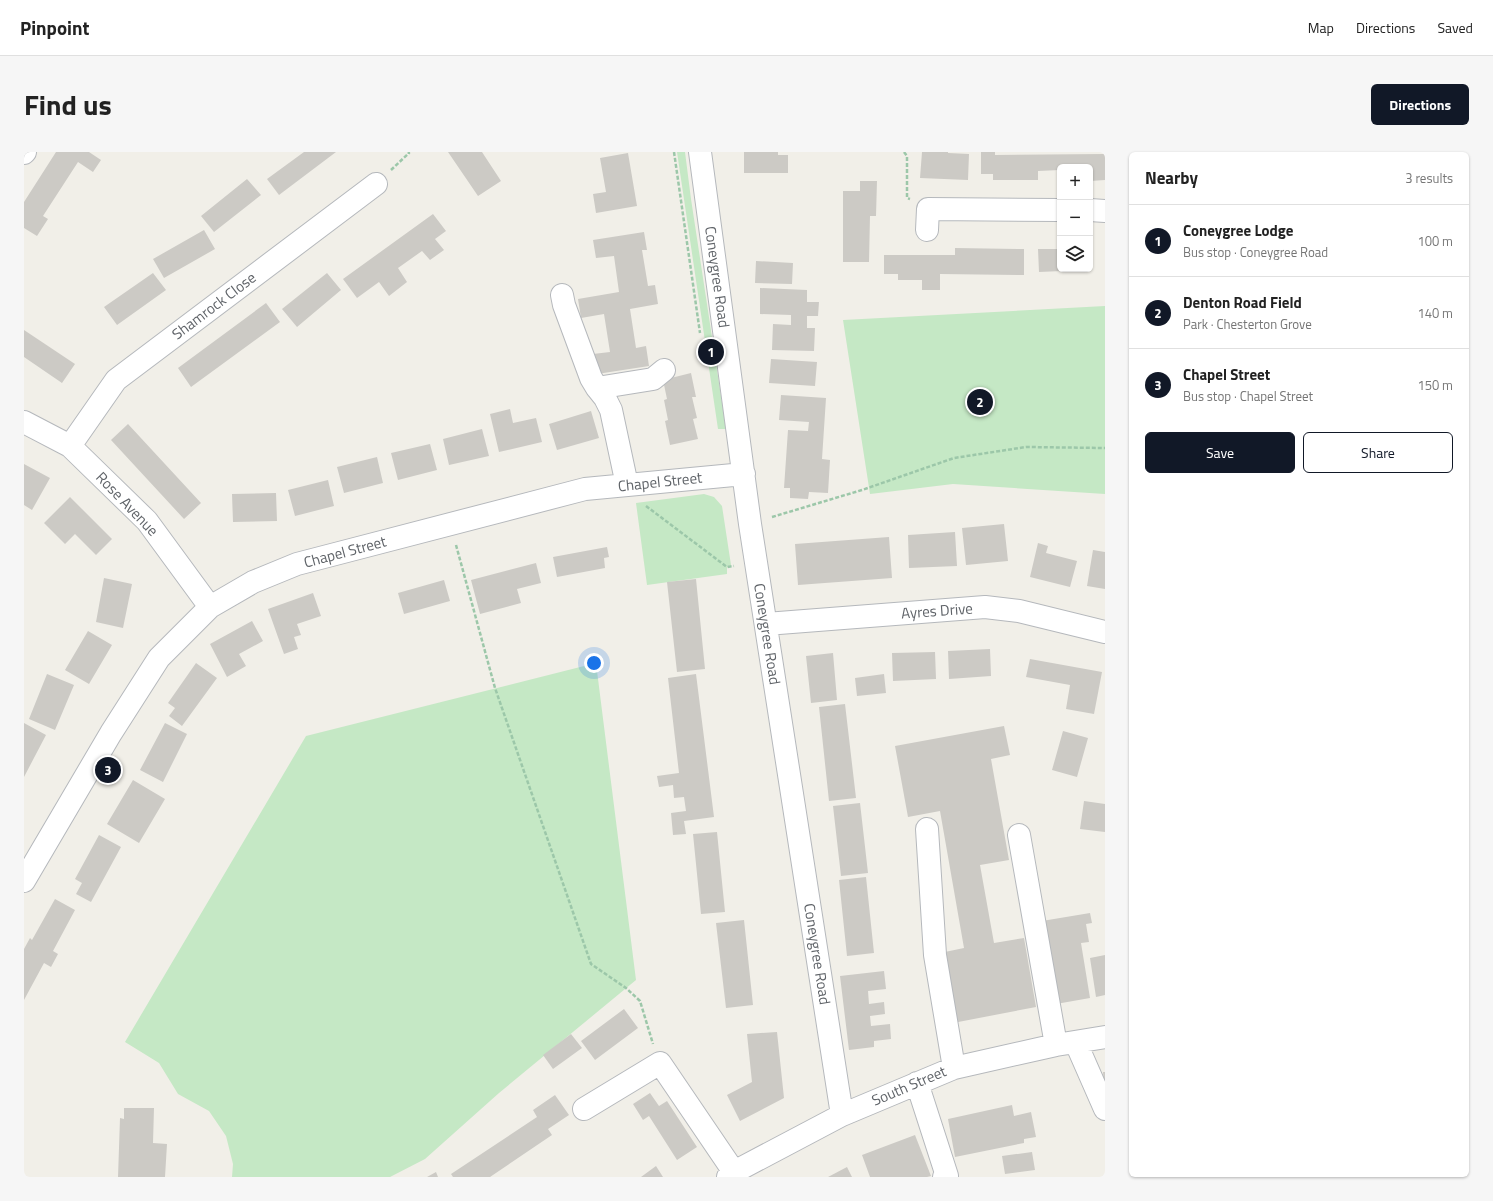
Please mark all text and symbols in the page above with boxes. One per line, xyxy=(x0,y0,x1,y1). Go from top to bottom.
text: Pinpoint xyxy=(20,13,89,42)
text: Map xyxy=(1308,17,1334,38)
text: Directions xyxy=(1356,17,1415,38)
text: Saved xyxy=(1437,17,1473,38)
text: Find us xyxy=(24,83,112,126)
button: Directions xyxy=(1371,84,1469,125)
map controls xyxy=(1057,164,1093,272)
button: + xyxy=(1057,164,1093,200)
text: Nearby xyxy=(1145,165,1198,191)
text: 3 results xyxy=(1405,168,1453,188)
button: − xyxy=(1057,200,1093,236)
text: Coneygree Lodge xyxy=(1183,219,1293,242)
street label: Coneygree Road xyxy=(699,225,736,329)
text: 1 xyxy=(1154,231,1162,251)
text: 100 m xyxy=(1417,231,1453,251)
button: layers xyxy=(1057,236,1093,272)
text: Bus stop · Coneygree Road xyxy=(1183,242,1328,262)
street label: Shamrock Close xyxy=(167,266,261,345)
text: Denton Road Field xyxy=(1183,291,1302,314)
text: 2 xyxy=(1154,303,1162,323)
text: 140 m xyxy=(1417,303,1453,323)
text: Park · Chesterton Grove xyxy=(1183,314,1312,334)
pin: 1 xyxy=(698,337,724,367)
text: Chapel Street xyxy=(1183,363,1270,386)
text: 3 xyxy=(1154,375,1162,395)
text: 150 m xyxy=(1417,375,1453,395)
text: Bus stop · Chapel Street xyxy=(1183,386,1313,406)
pin: 2 xyxy=(967,387,993,417)
button: Save xyxy=(1145,432,1295,473)
button: Share xyxy=(1303,432,1453,473)
street label: Rose Avenue xyxy=(91,466,164,541)
street label: Chapel Street xyxy=(617,466,704,497)
street label: Chapel Street xyxy=(301,529,389,574)
street label: Coneygree Road xyxy=(748,582,787,686)
street label: Ayres Drive xyxy=(900,597,973,624)
your location xyxy=(584,653,604,673)
pin: 3 xyxy=(95,755,121,785)
street label: Coneygree Road xyxy=(798,902,837,1006)
street label: South Street xyxy=(868,1059,950,1112)

